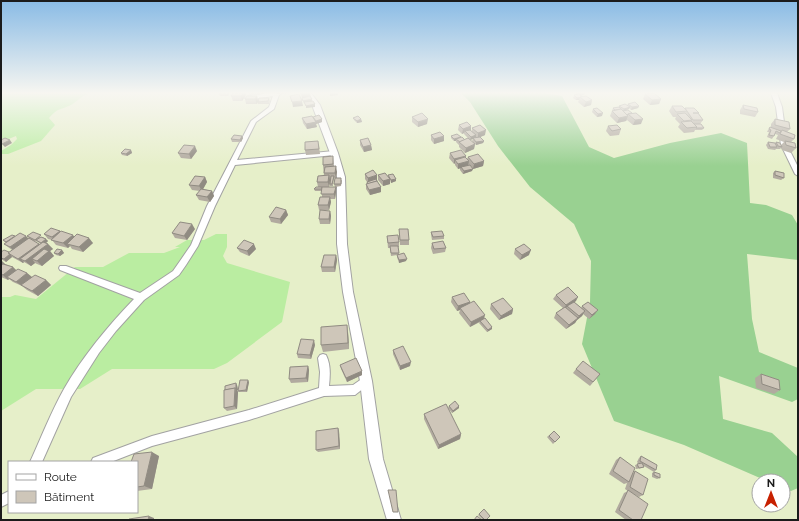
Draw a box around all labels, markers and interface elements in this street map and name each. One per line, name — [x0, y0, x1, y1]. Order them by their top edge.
legend — [8, 461, 138, 513]
text: Route — [44, 470, 77, 484]
north arrow — [751, 473, 791, 513]
text: N — [767, 477, 775, 490]
text: Bâtiment — [44, 490, 94, 504]

